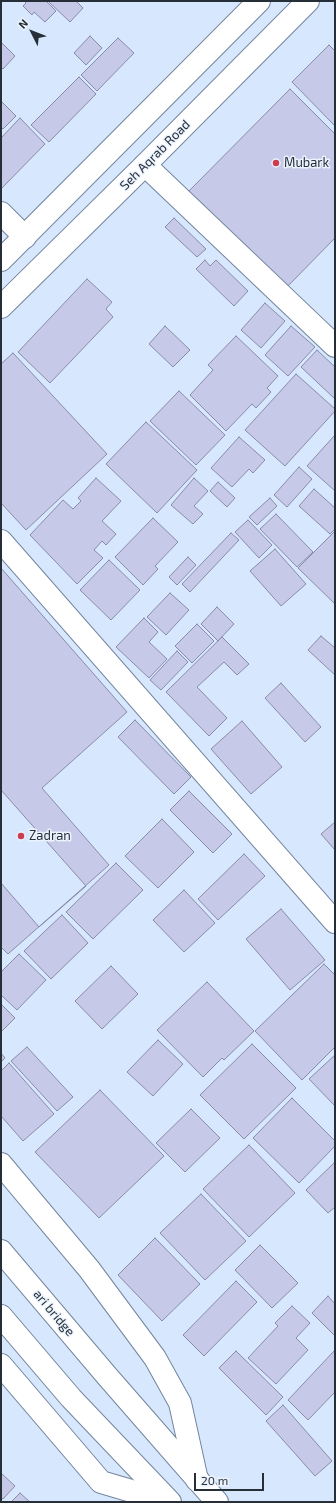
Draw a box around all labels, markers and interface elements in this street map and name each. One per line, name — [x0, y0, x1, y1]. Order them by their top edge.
north arrow — [12, 12, 52, 52]
text: N — [15, 16, 30, 31]
street label: Seh Aqrab Road — [117, 117, 193, 193]
place label: Mubark — [284, 155, 329, 171]
marker: Mubark — [271, 158, 281, 168]
place label: Zadran — [29, 828, 71, 844]
marker: Zadran — [16, 831, 26, 841]
street label: ari bridge — [30, 1287, 78, 1339]
scale bar — [196, 1465, 266, 1491]
text: 20 m — [201, 1473, 228, 1487]

